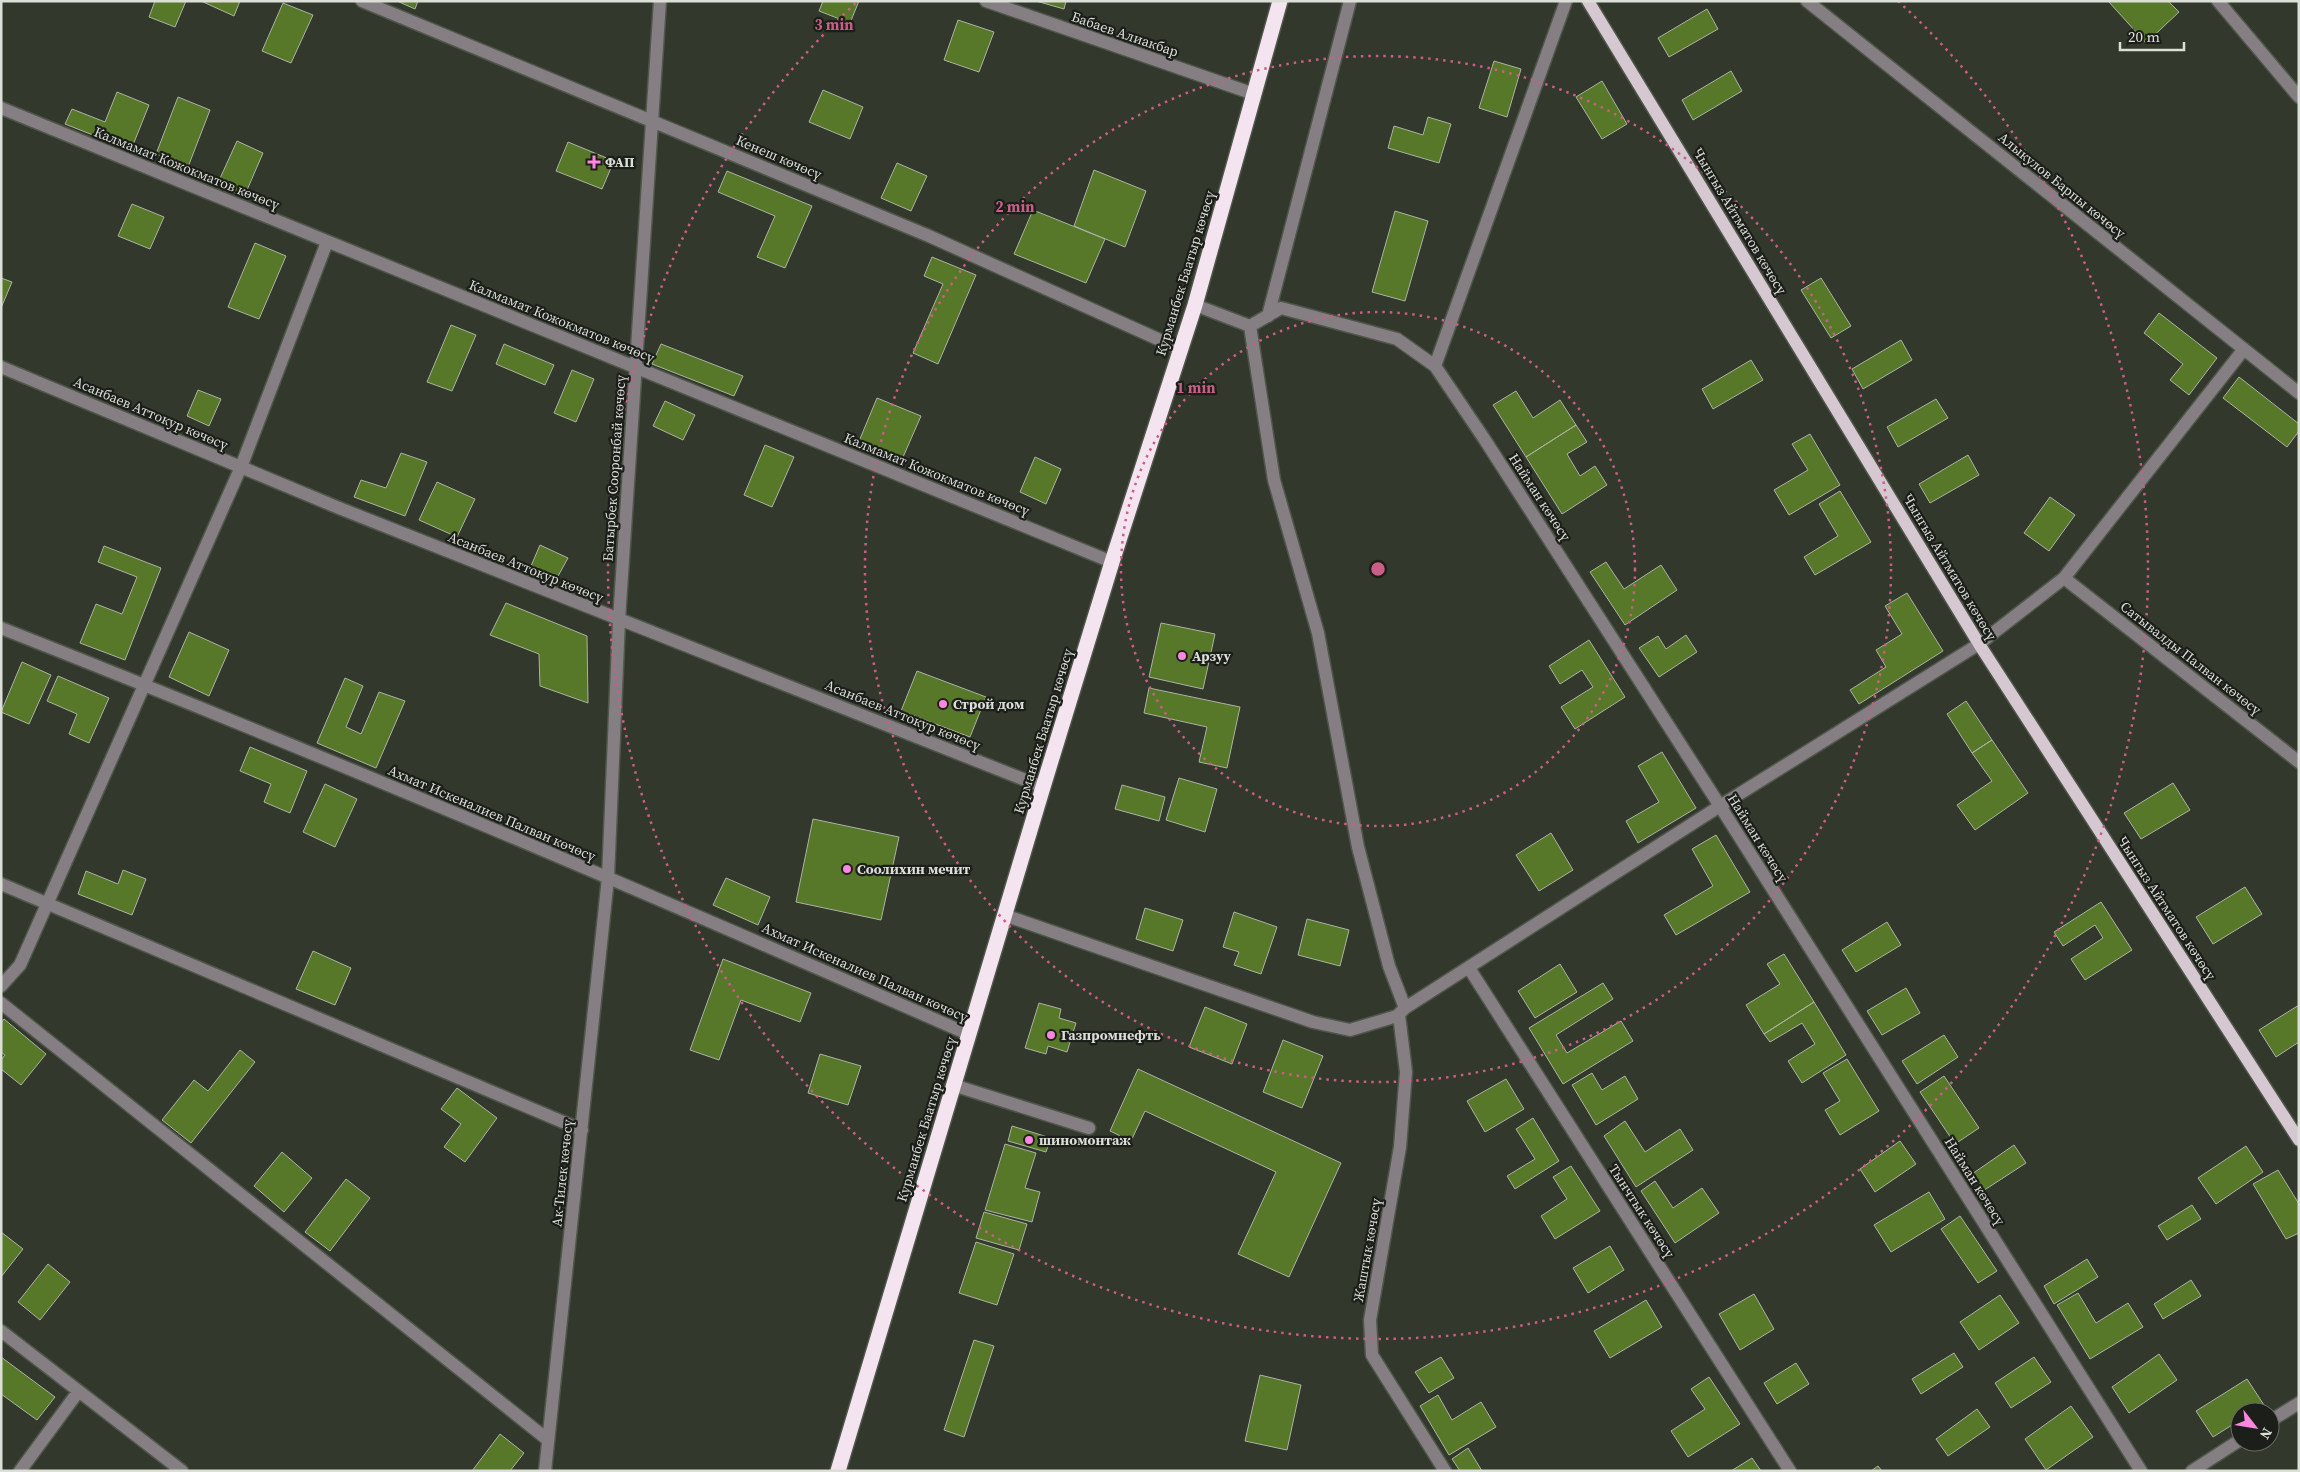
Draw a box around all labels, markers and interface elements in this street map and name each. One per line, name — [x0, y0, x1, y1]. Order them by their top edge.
street label: Бабаев Алиакбар — [1069, 6, 1181, 62]
text: 3 min — [815, 14, 853, 35]
scale bar — [2120, 20, 2184, 52]
text: 20 m — [2128, 26, 2160, 47]
street label: Калмамат Кожокматов көчөсү — [91, 122, 284, 215]
street label: Алыкулов Барпы көчөсү — [1994, 127, 2131, 243]
street label: Кенеш көчөсү — [733, 130, 826, 184]
street label: Чынгыз Айтматов көчөсү — [1688, 144, 1792, 299]
place label: ФАП — [605, 152, 635, 172]
marker: ФАП — [587, 155, 601, 169]
street label: Курманбек Баатыр көчөсү — [1150, 187, 1220, 358]
text: 2 min — [996, 196, 1034, 217]
street label: Калмамат Кожокматов көчөсү — [466, 275, 659, 368]
street label: Асанбаев Аттокур көчөсү — [71, 371, 232, 455]
street label: Батырбек Сооронбай көчөсү — [597, 373, 631, 562]
text: 1 min — [1177, 377, 1215, 398]
street label: Калмамат Кожокматов көчөсү — [841, 428, 1034, 521]
street label: Найман көчөсү — [1504, 449, 1576, 545]
street label: Чынгыз Айтматов көчөсү — [1898, 490, 2002, 645]
street label: Асанбаев Аттокур көчөсү — [445, 527, 607, 608]
centre of rings — [1369, 560, 1387, 578]
street label: Сатывалды Палван көчөсү — [2116, 597, 2266, 720]
street label: Курманбек Баатыр көчөсү — [1008, 645, 1078, 816]
place label: Арзуу — [1192, 646, 1231, 666]
marker: Арзуу — [1176, 650, 1188, 662]
street label: Асанбаев Аттокур көчөсү — [822, 675, 984, 756]
place label: Строй дом — [953, 694, 1024, 714]
marker: Строй дом — [937, 698, 949, 710]
street label: Ахмат Искеналиев Палван көчөсү — [385, 760, 600, 866]
street label: Найман көчөсү — [1723, 790, 1794, 887]
street label: Чынгыз Айтматов көчөсү — [2113, 832, 2222, 985]
place label: Соолихин мечит — [857, 859, 971, 879]
marker: Соолихин мечит — [841, 863, 853, 875]
street label: Ахмат Искеналиев Палван көчөсү — [759, 917, 972, 1027]
place label: Газпромнефть — [1061, 1025, 1161, 1045]
marker: Газпромнефть — [1045, 1029, 1057, 1041]
street label: Курманбек Баатыр көчөсү — [891, 1033, 961, 1204]
street label: Ак-Тилек көчөсү — [546, 1118, 578, 1228]
place label: шиномонтаж — [1039, 1130, 1131, 1150]
street label: Найман көчөсү — [1940, 1133, 2011, 1230]
marker: шиномонтаж — [1023, 1134, 1035, 1146]
street label: Тынчтык көчөсү — [1604, 1160, 1680, 1263]
street label: Жаштык көчөсү — [1348, 1196, 1386, 1303]
north arrow — [2230, 1402, 2280, 1452]
text: N — [2255, 1424, 2277, 1443]

